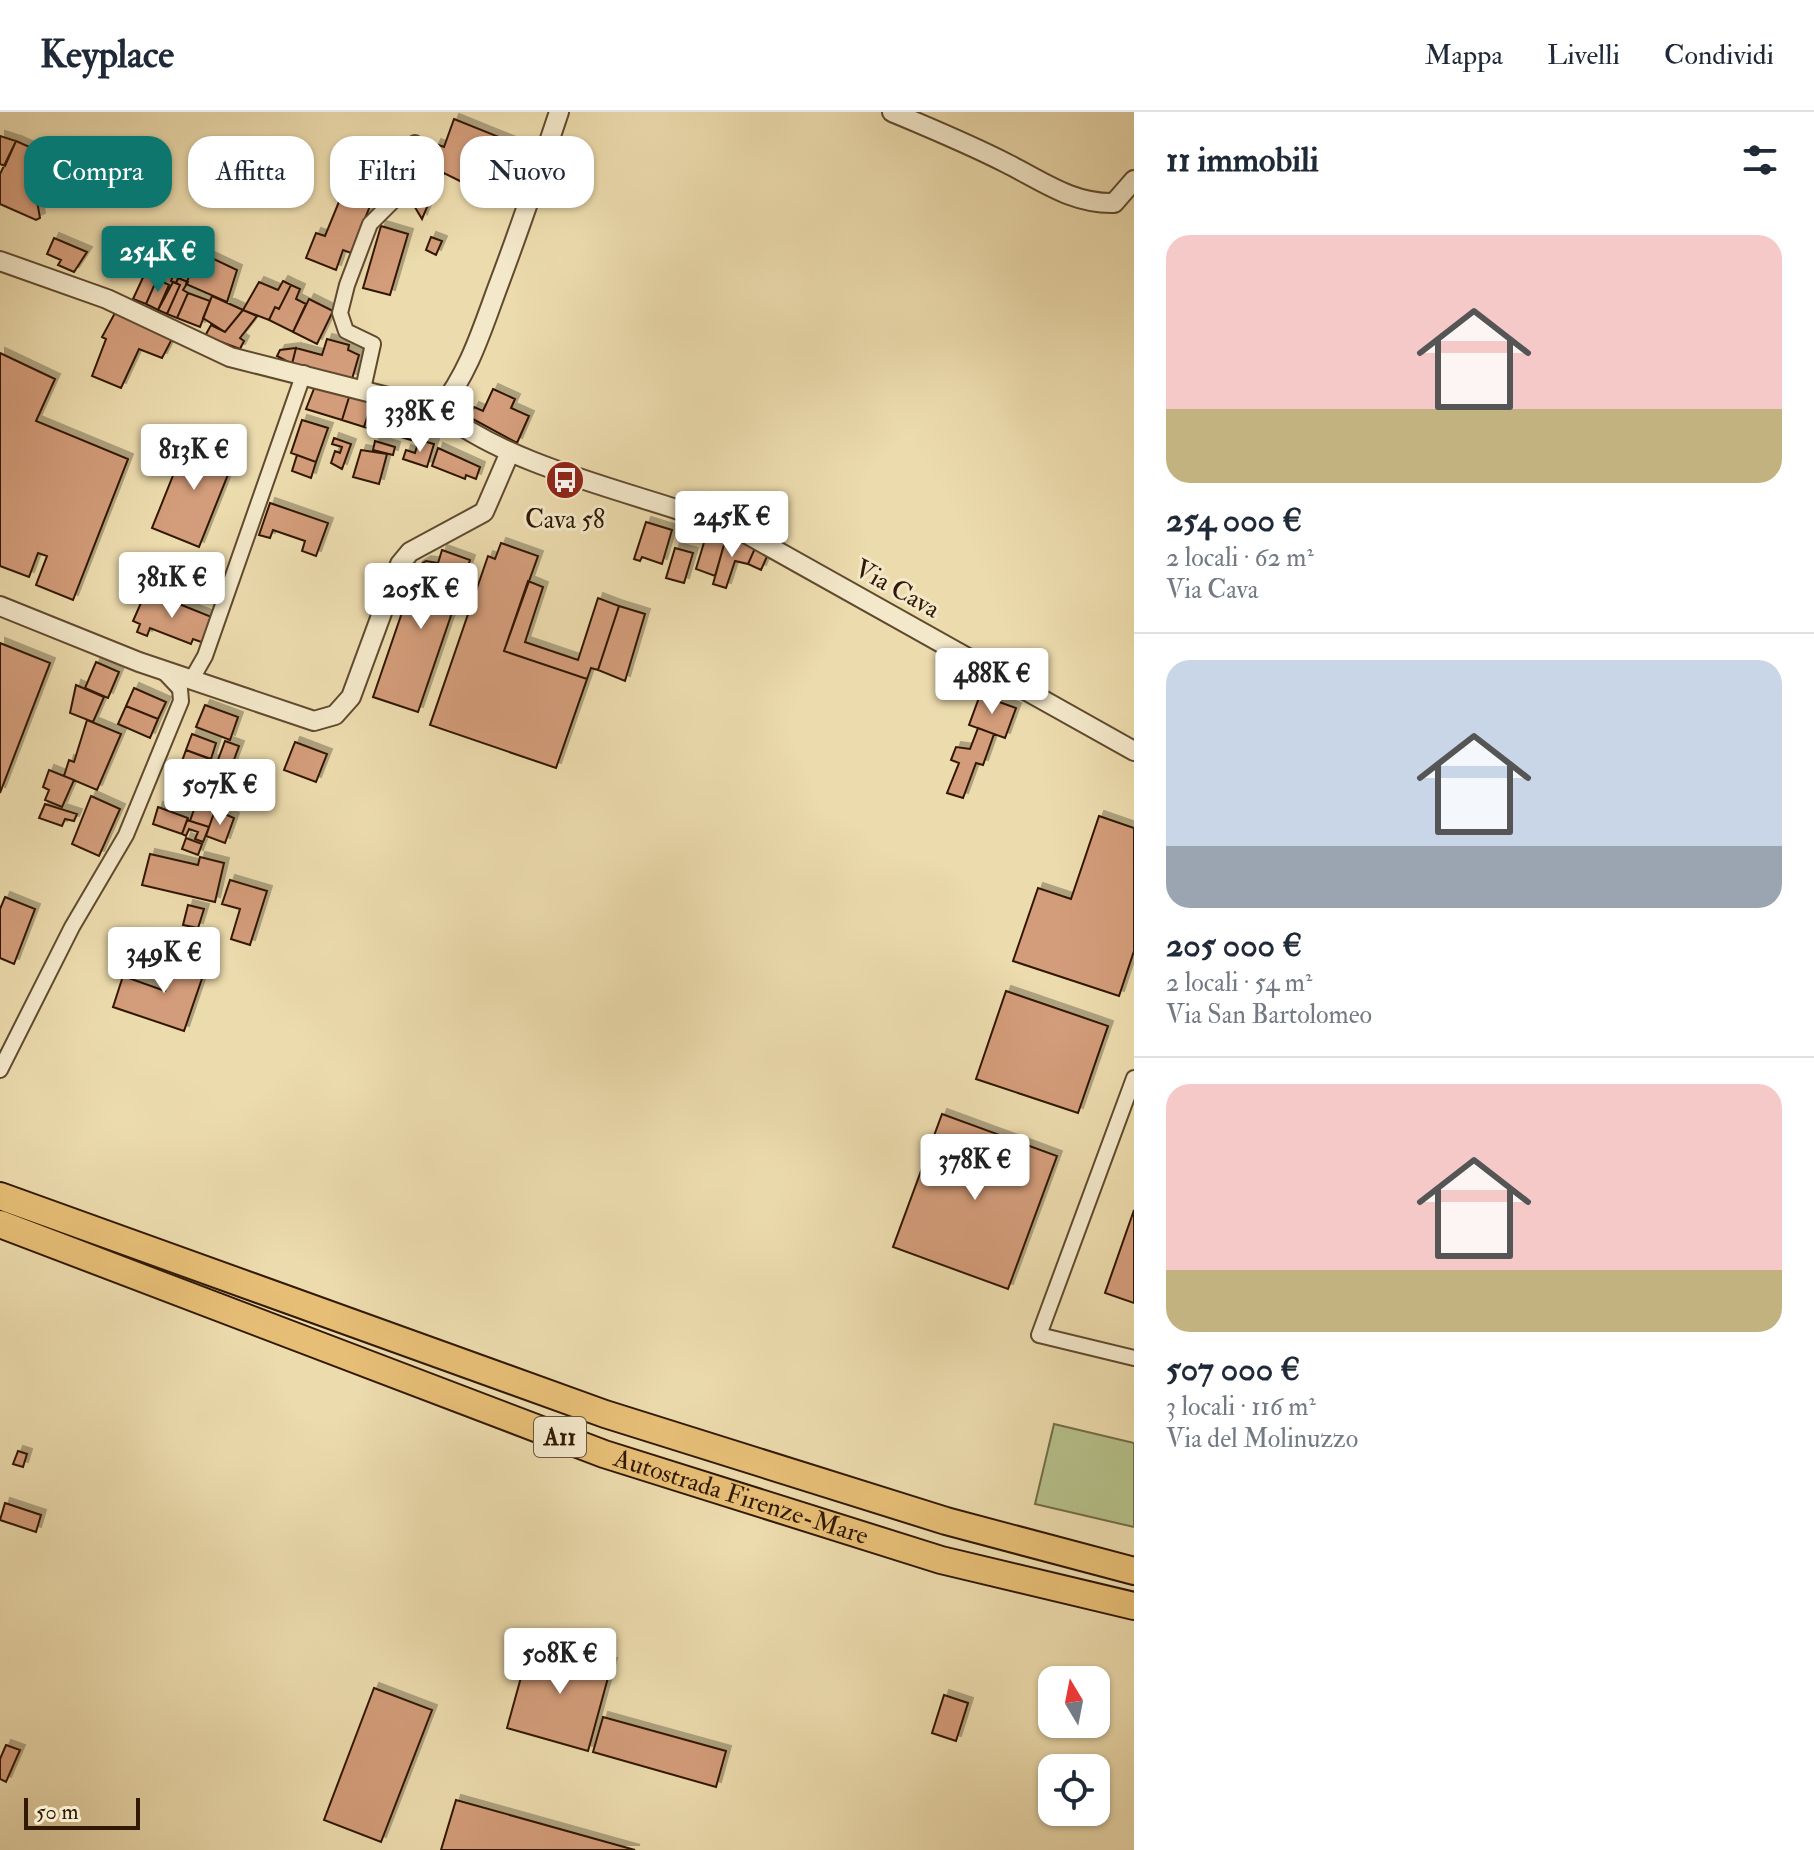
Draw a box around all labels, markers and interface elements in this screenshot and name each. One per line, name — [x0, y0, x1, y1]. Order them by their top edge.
text: Keyplace — [40, 31, 174, 79]
text: Mappa — [1425, 38, 1503, 73]
text: Livelli — [1547, 38, 1620, 73]
text: Condividi — [1664, 38, 1774, 73]
chip: Compra — [24, 136, 172, 208]
chip: Affitta — [188, 136, 314, 208]
chip: Filtri — [330, 136, 444, 208]
chip: Nuovo — [460, 136, 594, 208]
icon: filters — [1738, 138, 1782, 182]
text: 11 immobili — [1166, 139, 1319, 182]
pin: 254K € — [93, 226, 223, 294]
text: 254K € — [120, 236, 196, 268]
icon: home — [1402, 287, 1546, 431]
pin: 338K € — [355, 386, 485, 454]
text: 338K € — [384, 396, 456, 428]
pin: 813K € — [129, 424, 259, 492]
text: 813K € — [159, 434, 229, 466]
bus stop icon: Cava 58 — [544, 459, 586, 501]
pin: 245K € — [667, 491, 797, 559]
text: 254 000 € — [1166, 499, 1302, 542]
text: 245K € — [693, 501, 771, 533]
place label: Cava 58 — [525, 504, 605, 536]
text: 2 locali · 62 m² — [1166, 542, 1314, 574]
pin: 381K € — [107, 552, 237, 620]
street label: Via Cava — [849, 553, 945, 626]
text: 381K € — [137, 562, 207, 594]
pin: 205K € — [356, 563, 486, 631]
text: 205K € — [383, 573, 459, 605]
text: Via Cava — [1166, 574, 1258, 606]
pin: 488K € — [927, 648, 1057, 716]
text: 488K € — [953, 658, 1031, 690]
icon: home — [1402, 712, 1546, 856]
pin: 507K € — [155, 759, 285, 827]
text: 507K € — [182, 769, 258, 801]
text: 205 000 € — [1166, 924, 1302, 967]
pin: 349K € — [99, 927, 229, 995]
text: 349K € — [126, 937, 202, 969]
text: 2 locali · 54 m² — [1166, 967, 1312, 999]
text: Via San Bartolomeo — [1166, 999, 1372, 1031]
pin: 378K € — [910, 1134, 1040, 1202]
icon: home — [1402, 1136, 1546, 1280]
text: 378K € — [939, 1144, 1011, 1176]
text: 507 000 € — [1166, 1348, 1300, 1391]
text: 3 locali · 116 m² — [1166, 1391, 1316, 1423]
road number: A11 — [534, 1417, 586, 1457]
text: Via del Molinuzzo — [1166, 1423, 1358, 1455]
street label: Autostrada Firenze-Mare — [609, 1442, 872, 1552]
pin: 508K € — [495, 1628, 625, 1696]
text: 508K € — [522, 1638, 598, 1670]
north arrow — [1038, 1666, 1110, 1738]
map controls — [1038, 1666, 1110, 1826]
button: locate — [1038, 1754, 1110, 1826]
scale bar — [24, 1794, 140, 1830]
text: 50 m — [36, 1798, 78, 1826]

